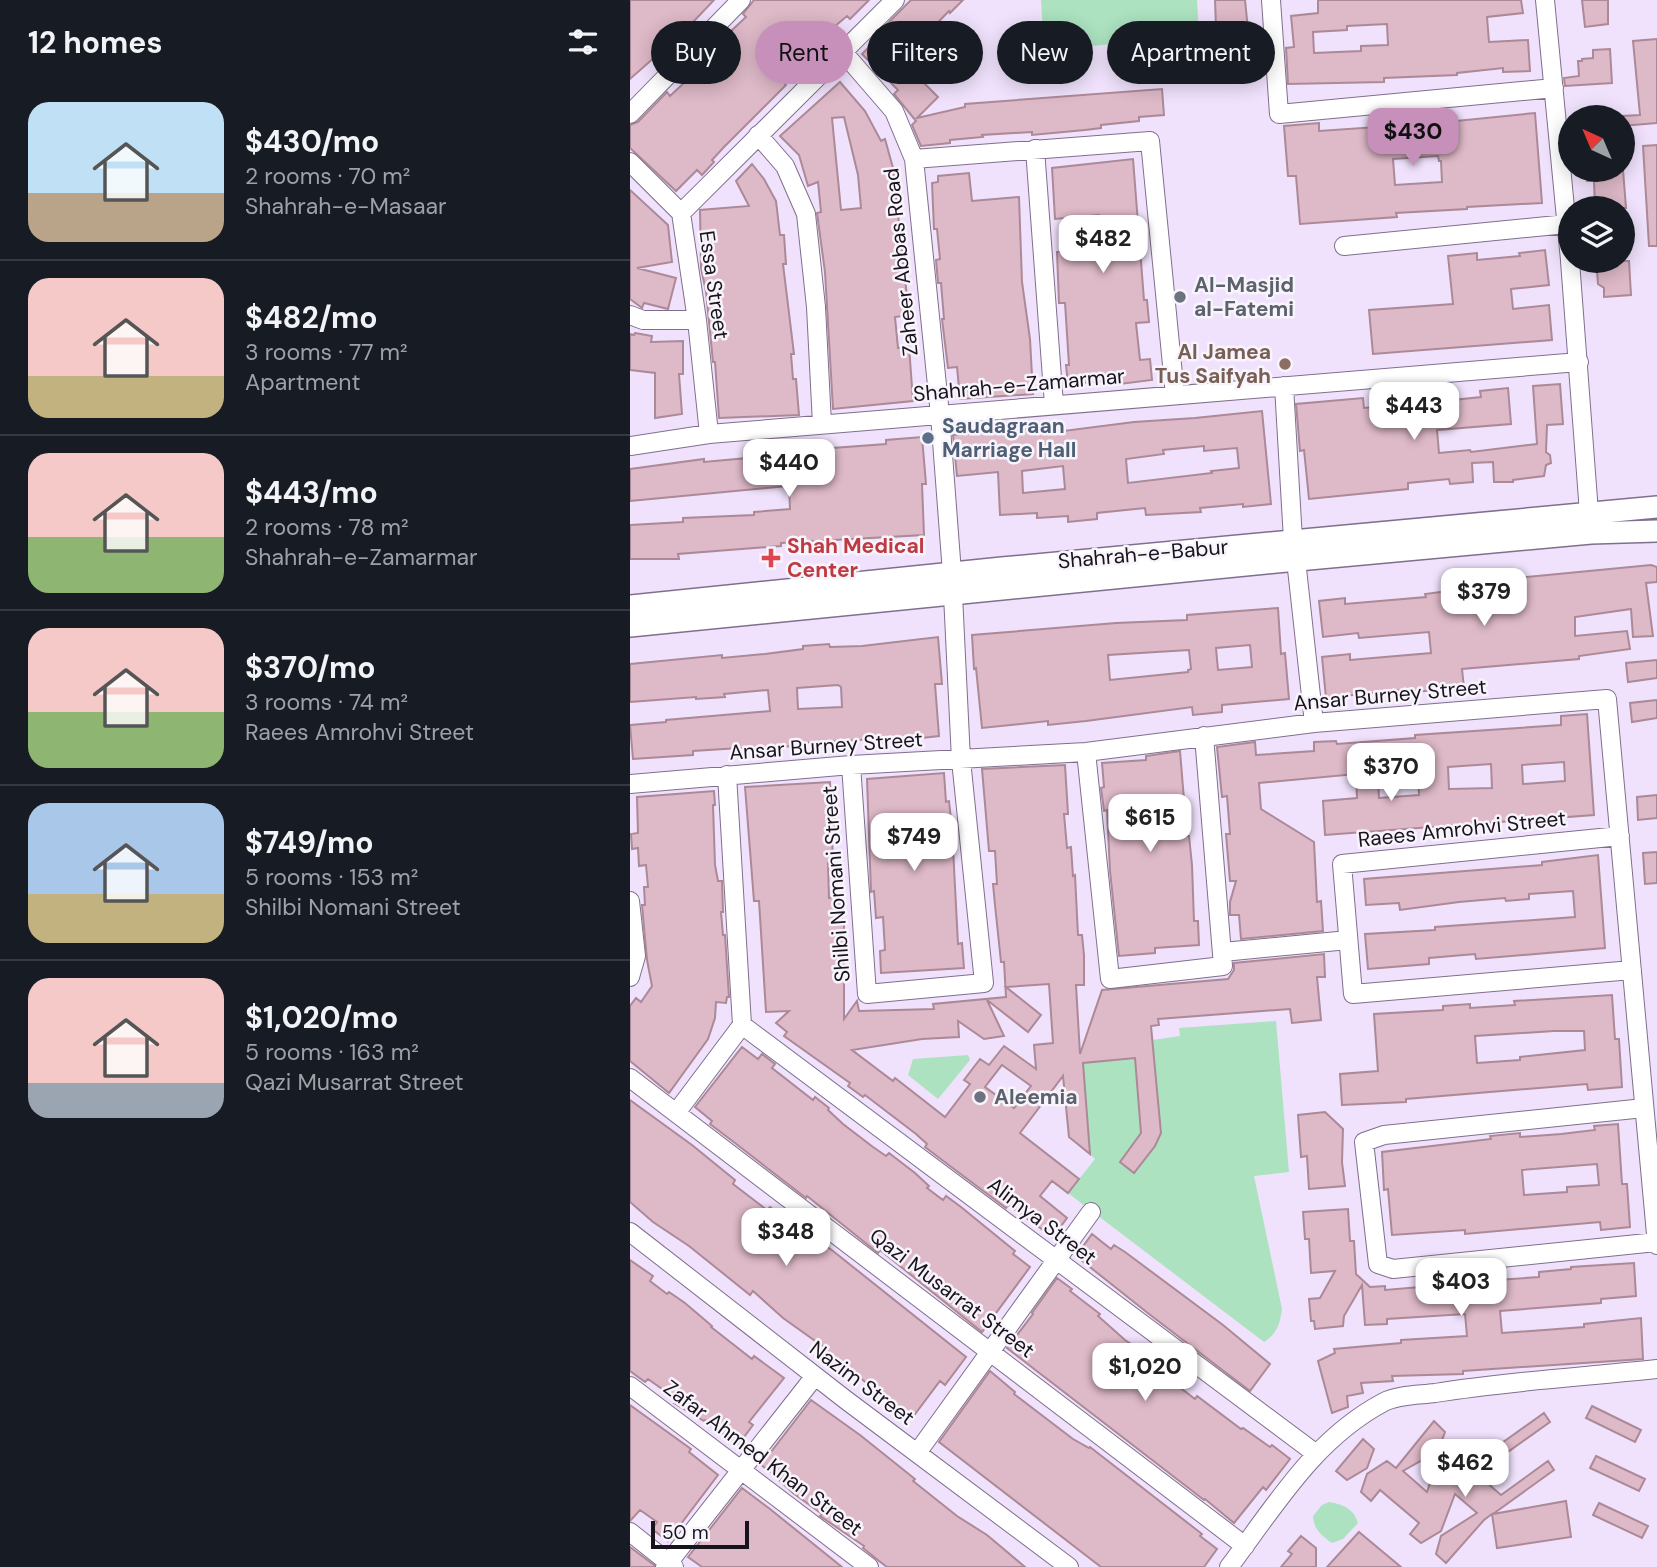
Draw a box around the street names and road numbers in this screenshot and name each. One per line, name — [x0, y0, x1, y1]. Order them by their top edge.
street label: Zaheer Abbas Road — [877, 167, 925, 357]
street label: Essa Street — [693, 229, 735, 341]
street label: Shahrah-e-Zamarmar — [912, 362, 1126, 408]
street label: Shahrah-e-Babur — [1057, 533, 1229, 575]
street label: Ansar Burney Street — [1292, 673, 1488, 717]
street label: Ansar Burney Street — [728, 725, 924, 767]
street label: Shilbi Nomani Street — [815, 785, 857, 983]
street label: Raees Amrohvi Street — [1357, 804, 1567, 854]
street label: Alimya Street — [982, 1171, 1102, 1271]
street label: Qazi Musarrat Street — [864, 1222, 1040, 1364]
street label: Nazim Street — [804, 1334, 920, 1432]
street label: Zafar Ahmed Khan Street — [658, 1374, 868, 1542]

